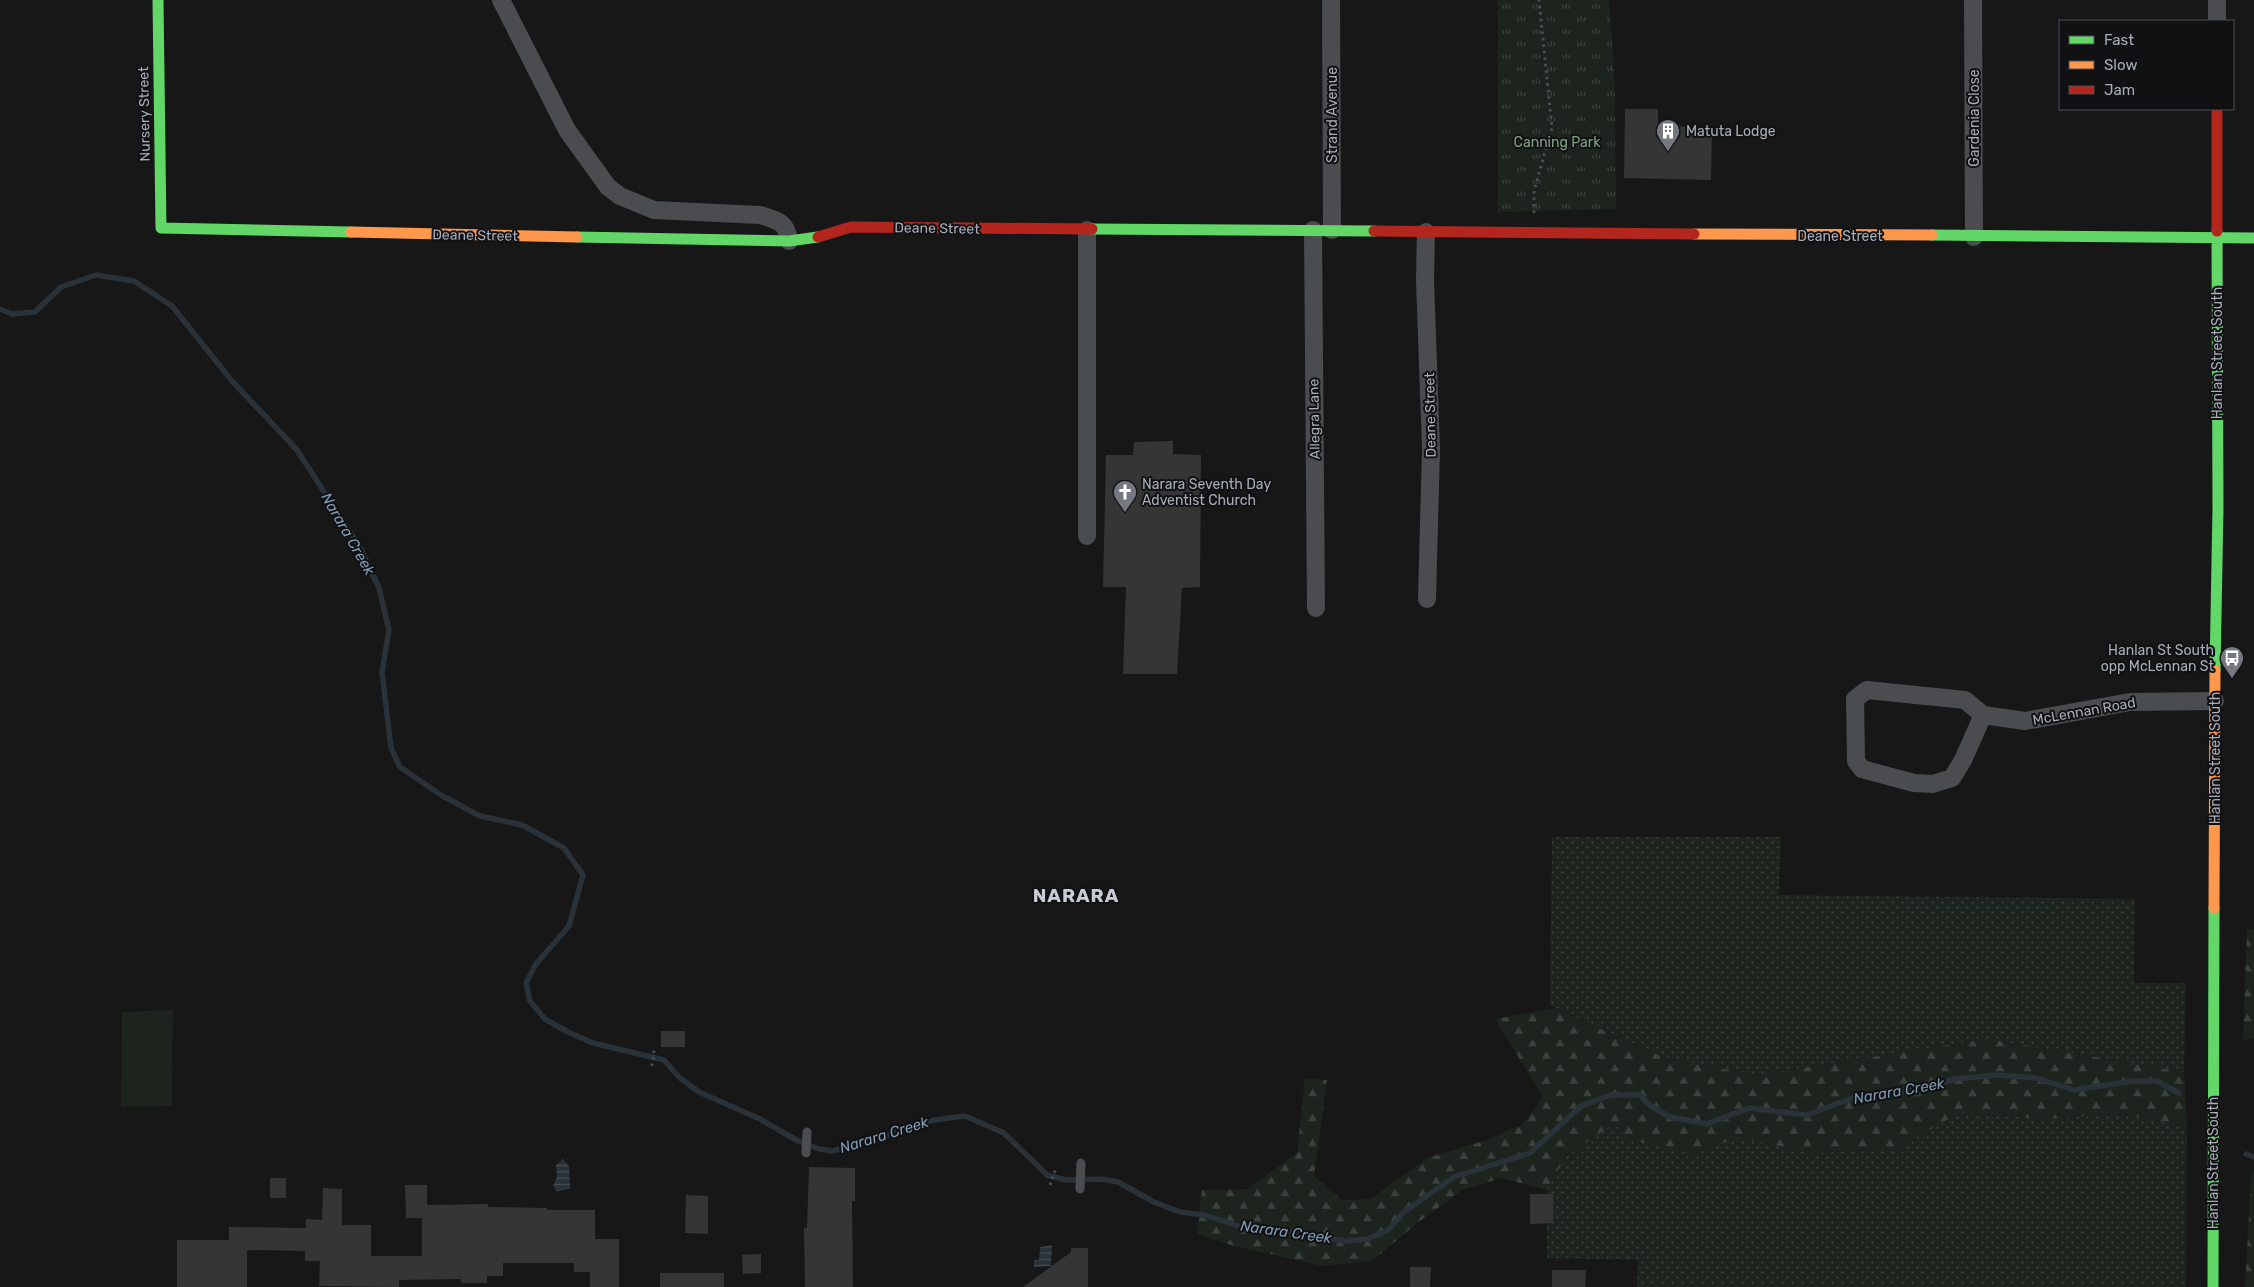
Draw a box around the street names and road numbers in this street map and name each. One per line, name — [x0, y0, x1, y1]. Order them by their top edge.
street label: Nursery Street — [135, 66, 154, 162]
street label: Strand Avenue — [1324, 67, 1341, 163]
street label: Gardenia Close — [1966, 69, 1983, 167]
street label: Deane Street — [894, 219, 980, 238]
street label: Deane Street — [432, 226, 518, 245]
street label: Deane Street — [1797, 228, 1883, 245]
street label: Hanlan Street South — [2209, 287, 2226, 419]
street label: Deane Street — [1421, 372, 1440, 458]
street label: Allegra Lane — [1305, 378, 1324, 459]
street label: Hanlan Street South — [2207, 692, 2224, 824]
street label: McLennan Road — [2031, 694, 2137, 729]
street label: Hanlan Street South — [2205, 1097, 2222, 1229]

